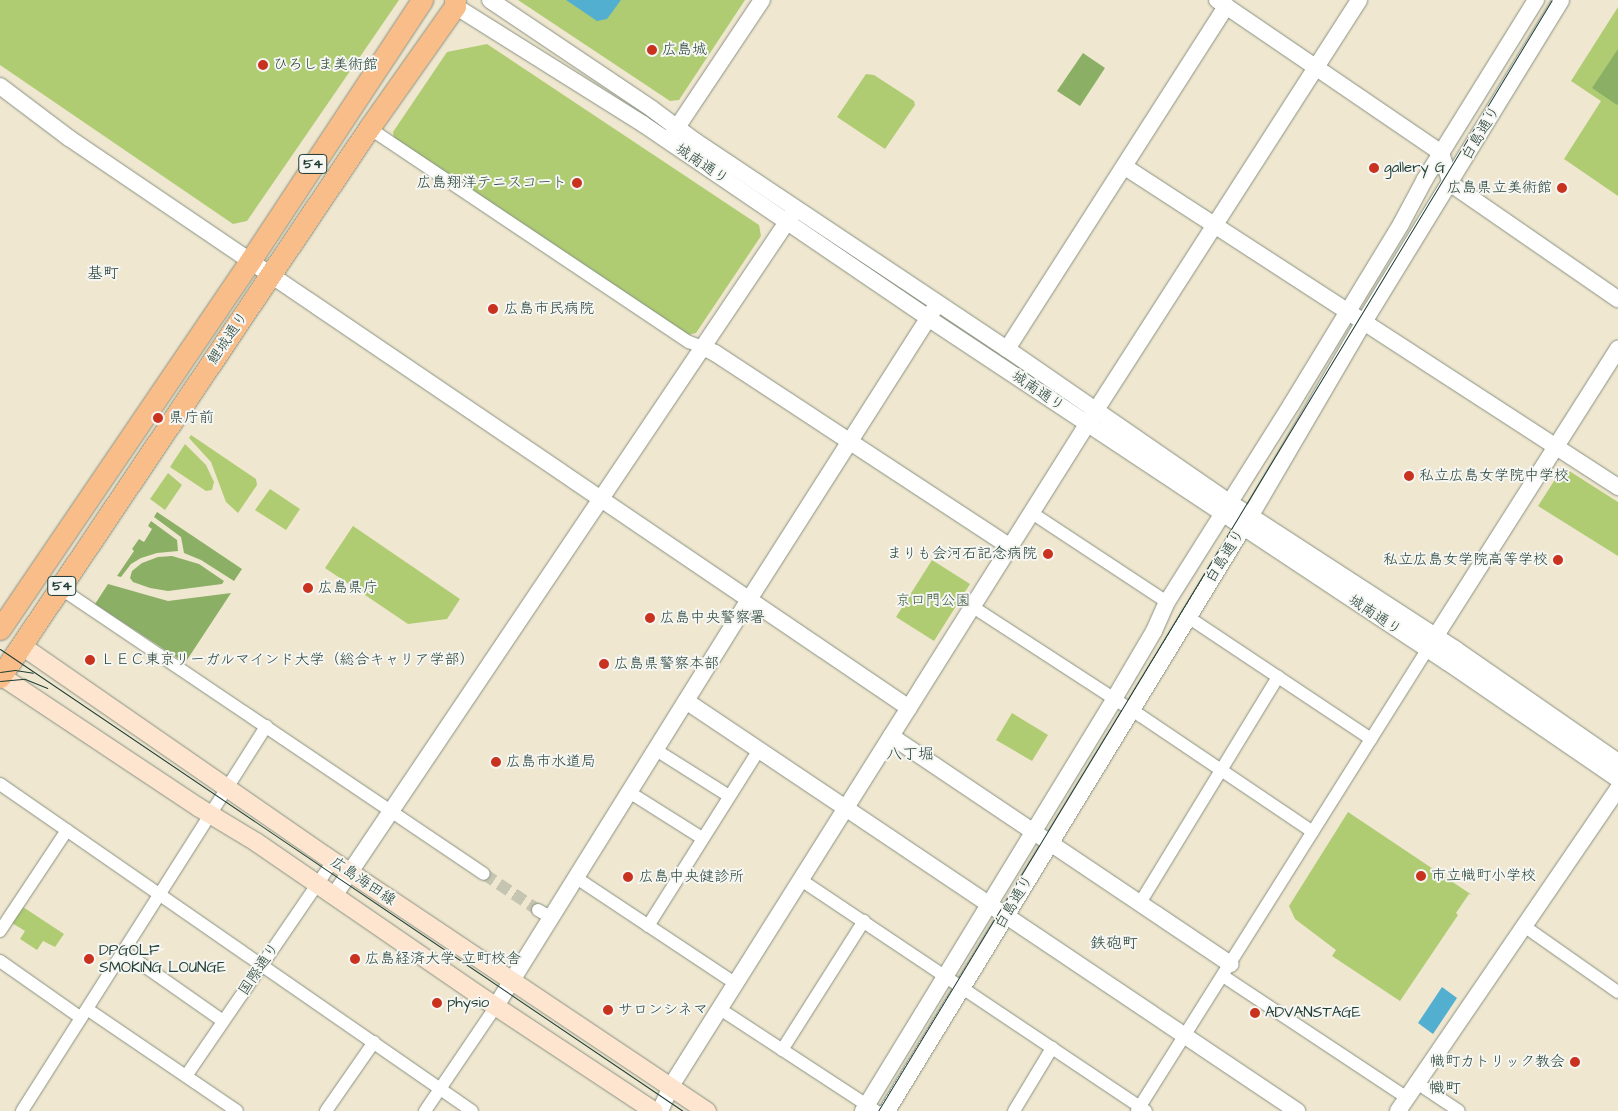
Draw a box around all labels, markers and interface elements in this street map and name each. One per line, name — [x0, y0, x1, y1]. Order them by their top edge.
place label: 広島城 — [662, 41, 707, 59]
marker: 広島城 — [646, 44, 658, 56]
place label: ひろしま美術館 — [273, 56, 378, 74]
marker: ひろしま美術館 — [257, 59, 269, 71]
street label: 白島通り — [1458, 103, 1504, 163]
street label: 城南通り — [672, 140, 732, 188]
road number: 54 — [298, 152, 328, 175]
place label: gallery G — [1384, 159, 1445, 177]
marker: gallery G — [1368, 162, 1380, 174]
place label: 広島翔洋テニスコート — [417, 174, 567, 192]
marker: 広島翔洋テニスコート — [571, 177, 583, 189]
place label: 広島県立美術館 — [1447, 179, 1552, 197]
marker: 広島県立美術館 — [1556, 182, 1568, 194]
district label: 基町 — [87, 263, 119, 283]
place label: 広島市民病院 — [504, 300, 594, 318]
marker: 広島市民病院 — [486, 302, 500, 316]
street label: 鯉城通り — [204, 308, 252, 368]
street label: 城南通り — [1008, 367, 1068, 415]
place label: 県庁前 — [169, 409, 214, 427]
marker: 県庁前 — [151, 411, 165, 425]
place label: 私立広島女学院中学校 — [1419, 467, 1569, 485]
marker: 私立広島女学院中学校 — [1403, 470, 1415, 482]
street label: 白島通り — [1201, 526, 1249, 586]
place label: まりも会河石記念病院 — [887, 545, 1037, 563]
marker: まりも会河石記念病院 — [1041, 547, 1055, 561]
place label: 私立広島女学院高等学校 — [1383, 551, 1548, 569]
marker: 私立広島女学院高等学校 — [1552, 554, 1564, 566]
road number: 54 — [47, 574, 77, 598]
place label: 広島県庁 — [318, 579, 378, 597]
marker: 広島県庁 — [302, 582, 314, 594]
street label: 城南通り — [1345, 591, 1405, 639]
park label: 京口門公園 — [896, 592, 970, 610]
place label: 広島中央警察署 — [660, 609, 765, 627]
marker: 広島中央警察署 — [644, 612, 656, 624]
place label: ＬＥＣ東京リーガルマインド大学（総合キャリア学部） — [100, 651, 475, 669]
marker: ＬＥＣ東京リーガルマインド大学（総合キャリア学部） — [84, 654, 96, 666]
place label: 広島県警察本部 — [614, 655, 719, 673]
marker: 広島県警察本部 — [598, 658, 610, 670]
district label: 八丁堀 — [886, 744, 934, 764]
place label: 広島市水道局 — [506, 753, 596, 771]
marker: 広島市水道局 — [490, 756, 502, 768]
street label: 広島海田線 — [327, 853, 399, 909]
place label: 市立幟町小学校 — [1431, 867, 1536, 885]
place label: 広島中央健診所 — [639, 868, 744, 886]
marker: 広島中央健診所 — [621, 870, 635, 884]
marker: 市立幟町小学校 — [1415, 870, 1427, 882]
street label: 白島通り — [991, 872, 1037, 932]
district label: 鉄砲町 — [1090, 933, 1138, 953]
street label: 国際通り — [235, 939, 283, 999]
place label: DPGOLF SMOKING LOUNGE — [99, 941, 226, 976]
place label: 広島経済大学 立町校舎 — [365, 950, 521, 968]
marker: DPGOLF SMOKING LOUNGE — [83, 953, 95, 965]
marker: 広島経済大学 立町校舎 — [349, 953, 361, 965]
place label: physio — [447, 994, 489, 1012]
marker: physio — [431, 997, 443, 1009]
place label: サロンシネマ — [618, 1001, 708, 1019]
marker: サロンシネマ — [602, 1004, 614, 1016]
place label: ADVANSTAGE — [1265, 1004, 1361, 1022]
marker: ADVANSTAGE — [1249, 1007, 1261, 1019]
place label: 幟町カトリック教会 — [1430, 1053, 1565, 1071]
marker: 幟町カトリック教会 — [1569, 1056, 1581, 1068]
district label: 幟町 — [1429, 1078, 1461, 1098]

